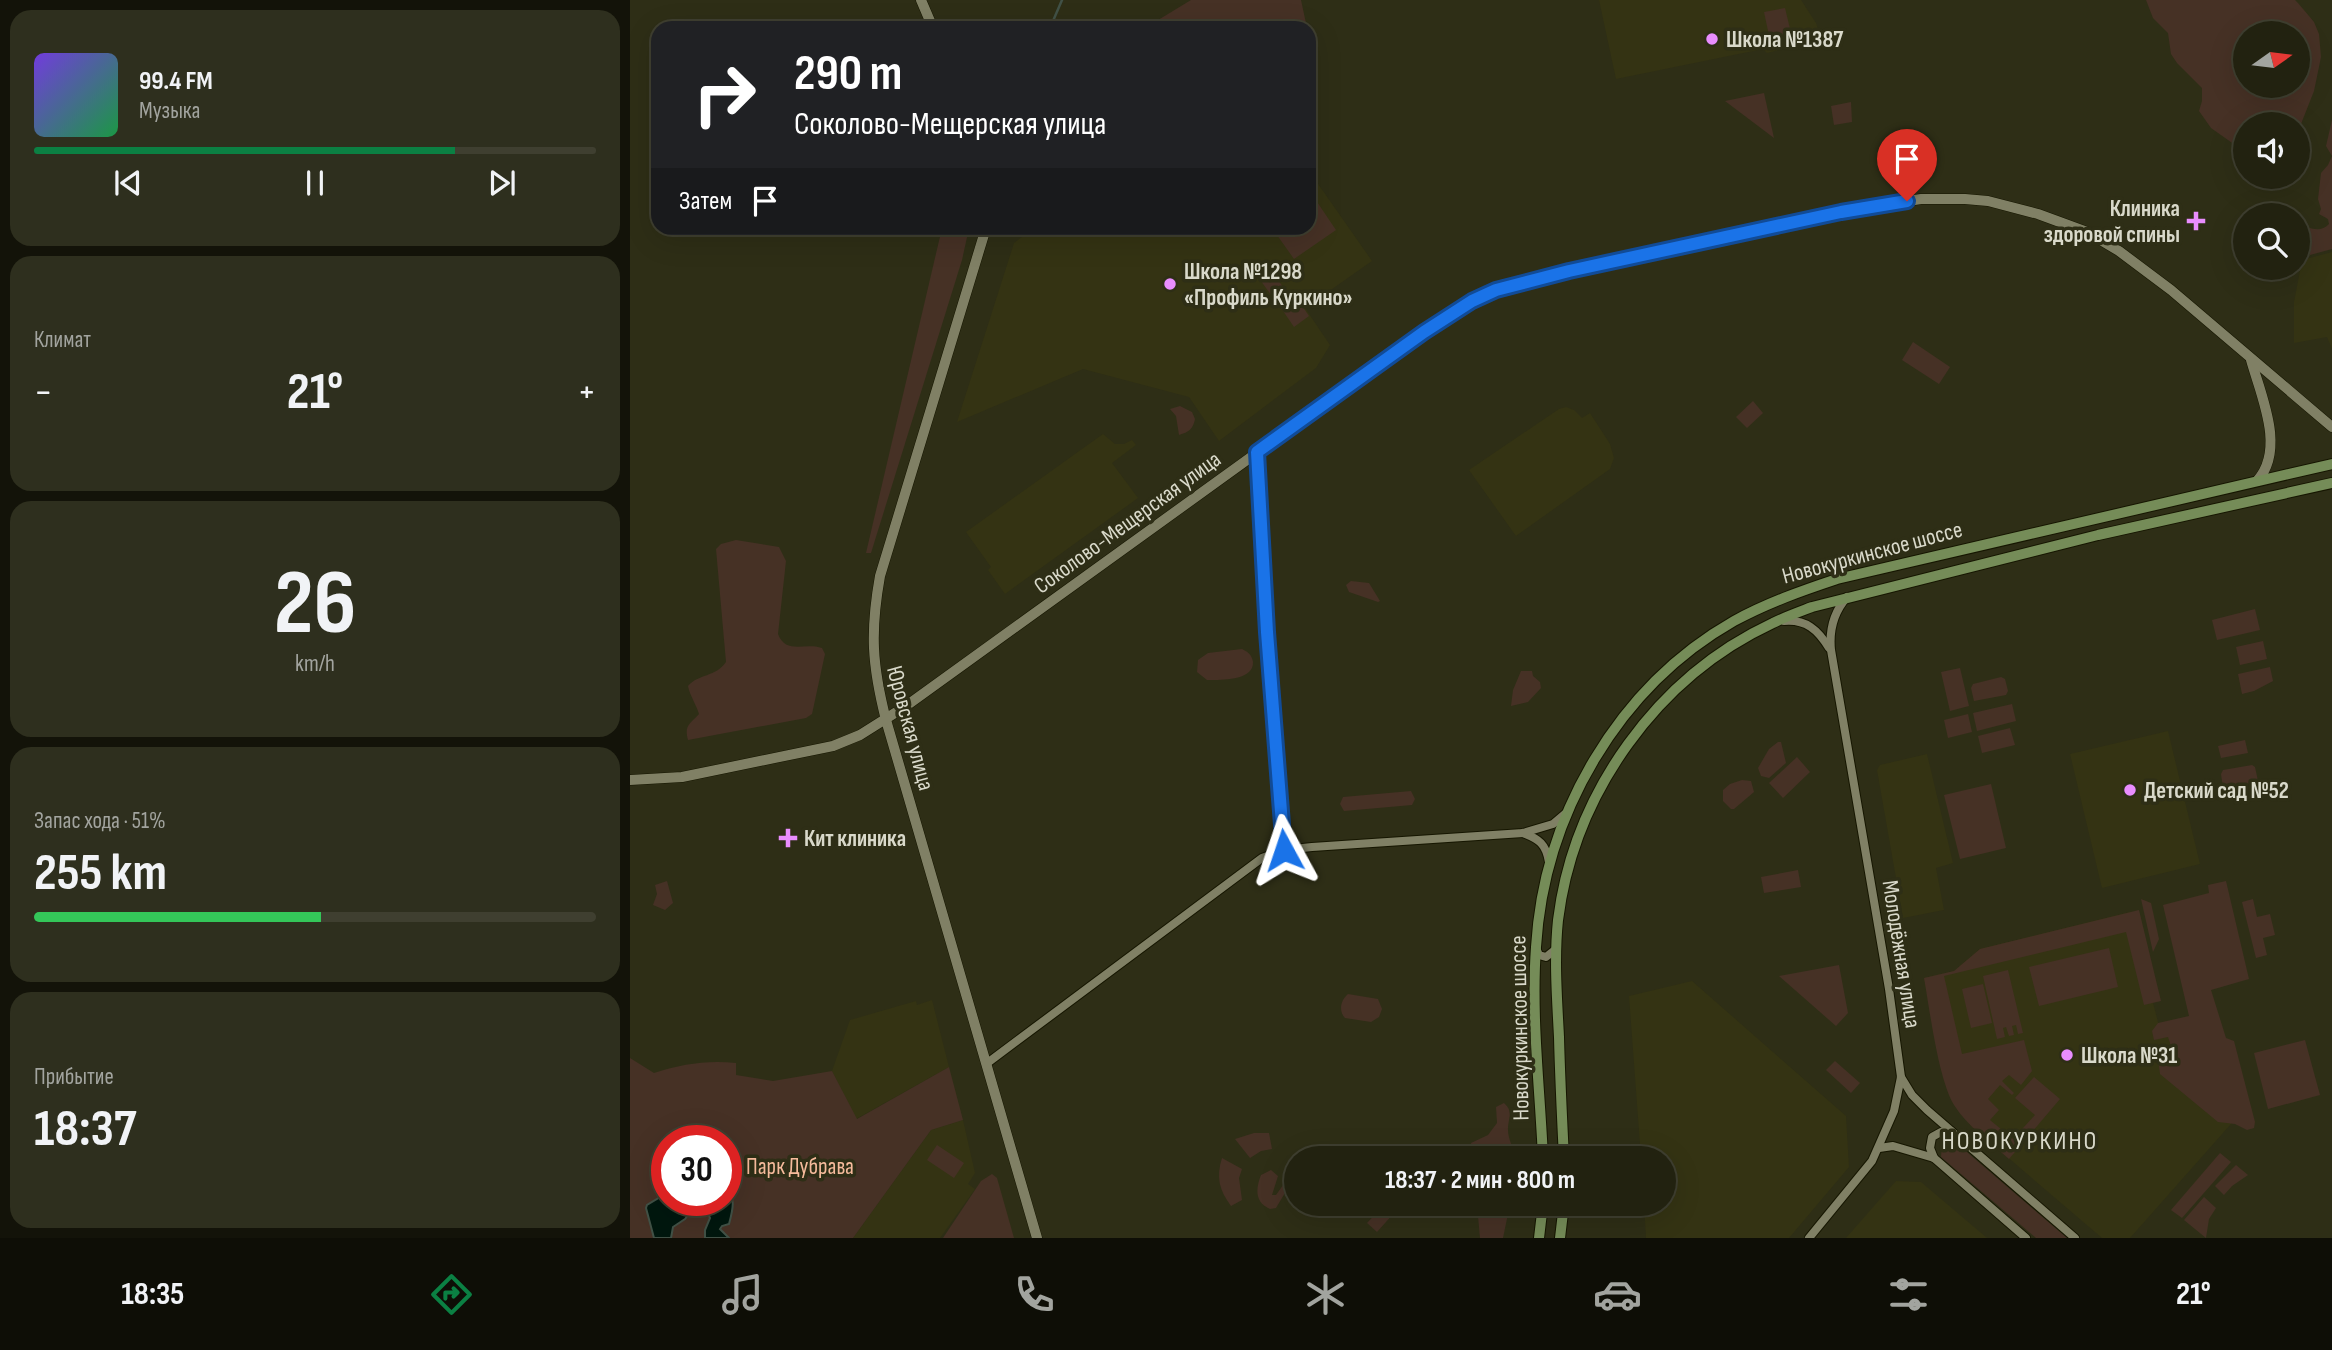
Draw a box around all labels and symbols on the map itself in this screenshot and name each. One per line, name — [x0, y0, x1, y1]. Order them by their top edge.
north arrow — [2233, 21, 2310, 98]
place label: Школа №1387 — [1726, 26, 1843, 54]
marker: Школа №1387 — [1704, 31, 1720, 47]
pin — [1877, 129, 1937, 201]
place label: Клиника здоровой спины — [2044, 195, 2180, 249]
marker: Клиника здоровой спины — [2186, 211, 2206, 231]
place label: Школа №1298 «Профиль Куркино» — [1184, 258, 1353, 312]
marker: Школа №1298 «Профиль Куркино» — [1162, 276, 1178, 292]
street label: Соколово-Мещерская улица — [1029, 445, 1227, 600]
street label: Новокуркинское шоссе — [1779, 515, 1965, 590]
street label: Юровская улица — [880, 663, 940, 794]
place label: Детский сад №52 — [2144, 777, 2289, 805]
marker: Детский сад №52 — [2122, 782, 2138, 798]
position arrow — [1247, 813, 1321, 887]
place label: Кит клиника — [804, 825, 906, 853]
marker: Кит клиника — [778, 828, 798, 848]
street label: Молодёжная улица — [1875, 878, 1927, 1030]
street label: Новокуркинское шоссе — [1504, 935, 1536, 1121]
place label: Школа №31 — [2081, 1042, 2177, 1070]
marker: Школа №31 — [2059, 1047, 2075, 1063]
speed limit sign: 30 — [651, 1125, 742, 1216]
district label: НОВОКУРКИНО — [1942, 1126, 2098, 1157]
park label: Парк Дубрава — [746, 1153, 854, 1181]

